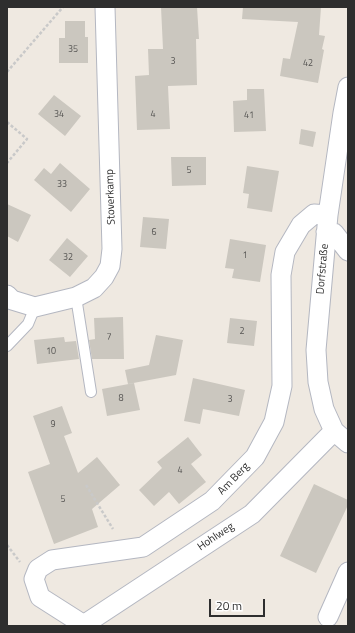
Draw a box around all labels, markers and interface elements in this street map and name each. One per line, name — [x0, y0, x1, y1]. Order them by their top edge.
house number: 35 — [68, 45, 78, 55]
house number: 3 — [170, 57, 176, 67]
house number: 42 — [303, 59, 313, 69]
house number: 34 — [54, 110, 64, 120]
house number: 4 — [150, 110, 156, 120]
house number: 41 — [244, 111, 254, 121]
house number: 5 — [186, 166, 192, 176]
street label: Stoverkamp — [103, 169, 119, 225]
house number: 33 — [57, 180, 67, 190]
house number: 6 — [151, 228, 157, 238]
street label: Dorfstraße — [314, 243, 332, 295]
house number: 1 — [242, 251, 248, 261]
house number: 32 — [63, 253, 73, 263]
house number: 2 — [239, 327, 245, 337]
house number: 7 — [106, 333, 112, 343]
house number: 10 — [46, 347, 56, 357]
house number: 8 — [118, 394, 124, 404]
house number: 3 — [227, 395, 233, 405]
house number: 9 — [50, 420, 56, 430]
street label: Am Berg — [215, 460, 253, 498]
house number: 4 — [177, 466, 183, 476]
house number: 5 — [60, 495, 66, 505]
street label: Hohlweg — [195, 520, 237, 554]
scale bar — [211, 591, 267, 617]
text: 20 m — [216, 596, 242, 615]

